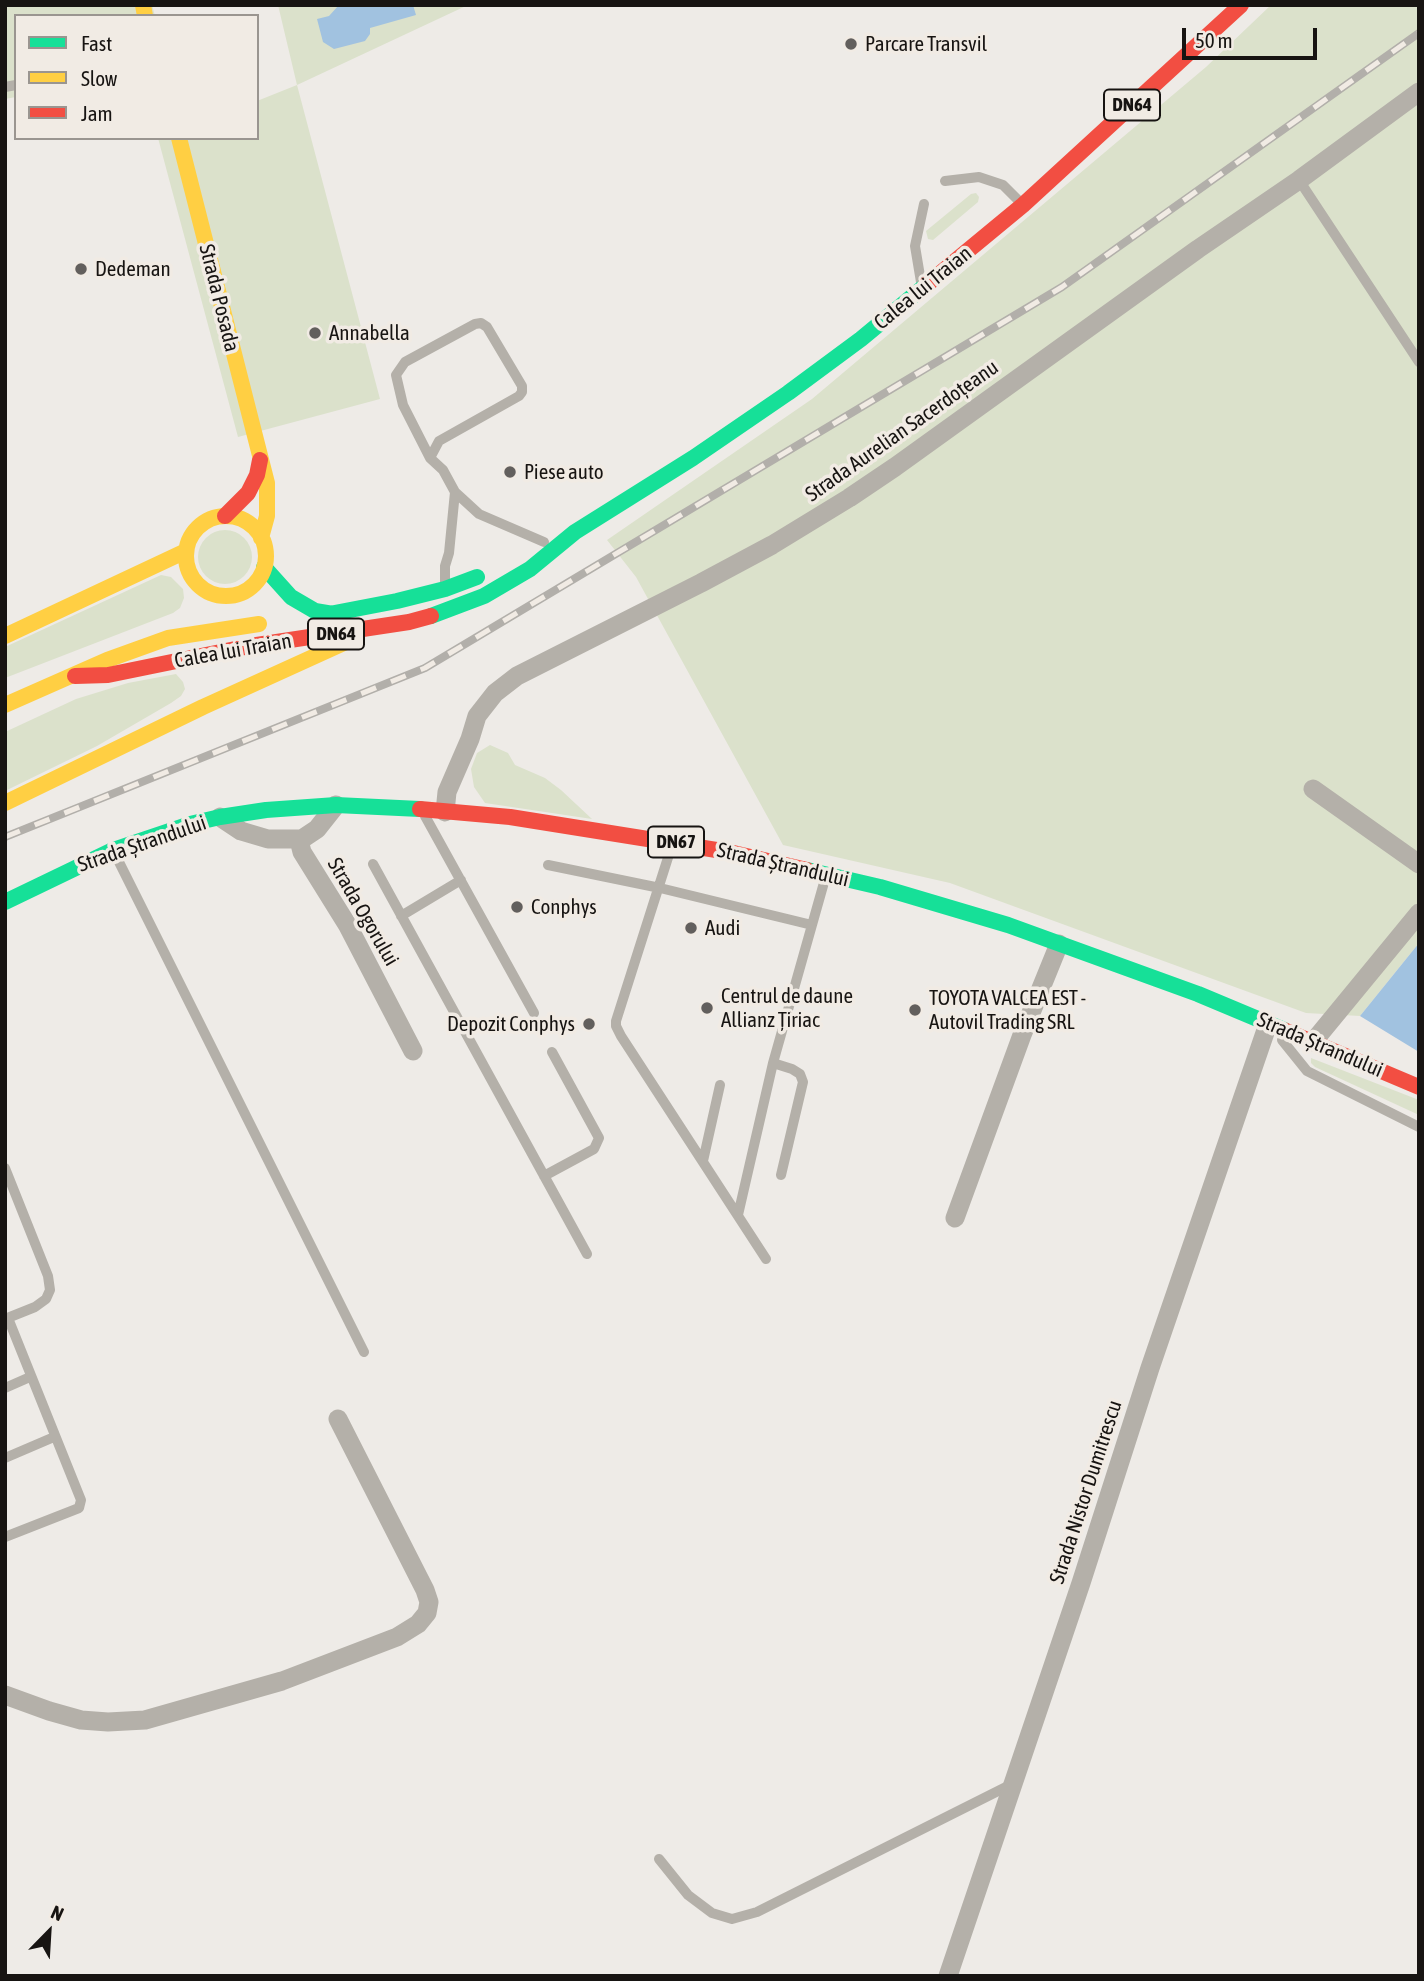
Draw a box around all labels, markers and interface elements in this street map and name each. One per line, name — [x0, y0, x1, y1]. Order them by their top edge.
legend — [14, 14, 259, 140]
scale bar — [1186, 14, 1321, 58]
text: 50 m — [1195, 28, 1233, 52]
text: Fast — [81, 31, 112, 55]
place label: Parcare Transvil — [865, 31, 987, 57]
marker: Parcare Transvil — [843, 36, 859, 52]
text: Slow — [81, 66, 117, 90]
road number: DN64 — [1104, 90, 1160, 120]
text: Jam — [81, 101, 113, 125]
street label: Calea lui Traian — [869, 241, 977, 335]
street label: Strada Posada — [193, 242, 245, 354]
place label: Dedeman — [95, 256, 171, 282]
marker: Dedeman — [73, 261, 89, 277]
place label: Annabella — [329, 320, 410, 346]
marker: Annabella — [307, 325, 323, 341]
street label: Strada Aurelian Sacerdoțeanu — [801, 355, 1003, 507]
place label: Piese auto — [524, 459, 604, 485]
marker: Piese auto — [502, 464, 518, 480]
road number: DN64 — [308, 618, 364, 650]
street label: Calea lui Traian — [172, 628, 294, 674]
street label: Strada Ștrandului — [74, 810, 210, 878]
road number: DN67 — [648, 827, 704, 858]
street label: Strada Ștrandului — [715, 838, 851, 892]
street label: Strada Ogorului — [322, 853, 404, 971]
place label: Conphys — [531, 894, 597, 920]
marker: Conphys — [509, 899, 525, 915]
place label: Audi — [705, 915, 740, 941]
marker: Audi — [683, 920, 699, 936]
place label: Centrul de daune Allianz Țiriac — [721, 983, 853, 1033]
place label: TOYOTA VALCEA EST - Autovil Trading SRL — [929, 985, 1086, 1035]
marker: Centrul de daune Allianz Țiriac — [699, 1000, 715, 1016]
marker: TOYOTA VALCEA EST - Autovil Trading SRL — [907, 1002, 923, 1018]
street label: Strada Ștrandului — [1253, 1007, 1387, 1083]
place label: Depozit Conphys — [447, 1011, 575, 1037]
marker: Depozit Conphys — [581, 1016, 597, 1032]
street label: Strada Nistor Dumitrescu — [1044, 1397, 1128, 1587]
north arrow — [14, 1897, 84, 1967]
text: N — [48, 1900, 67, 1925]

